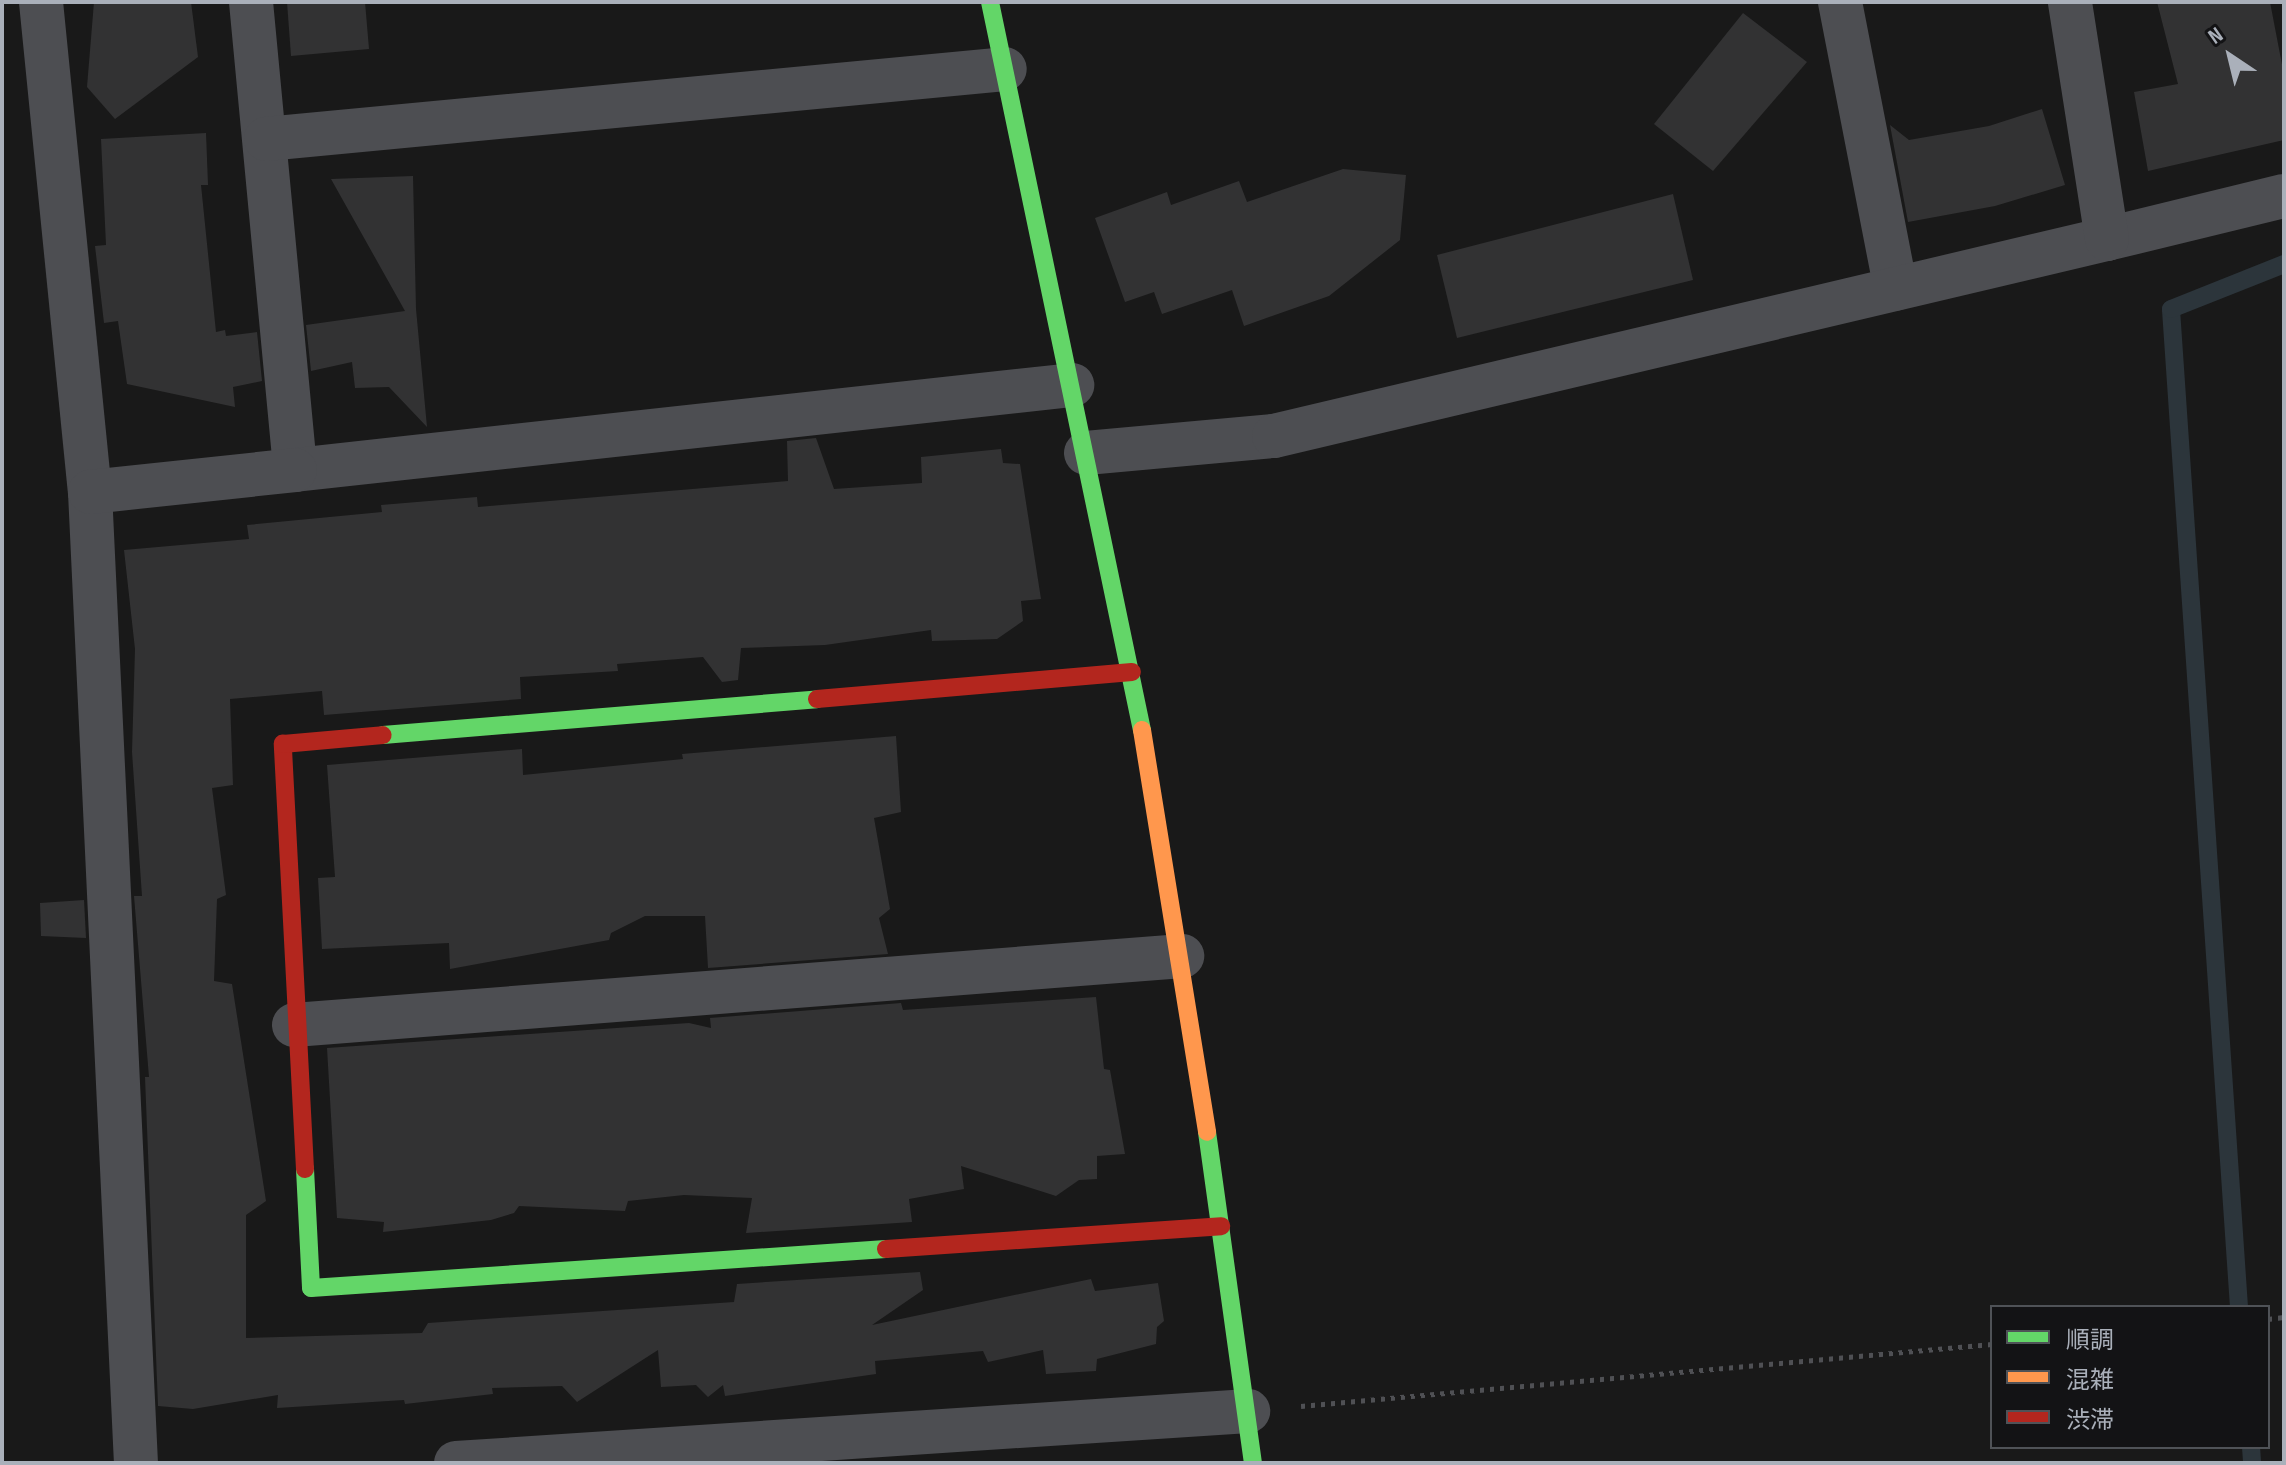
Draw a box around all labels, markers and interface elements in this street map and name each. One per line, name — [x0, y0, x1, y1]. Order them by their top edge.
north arrow — [2190, 16, 2270, 96]
text: N — [2203, 22, 2229, 50]
legend — [1990, 1305, 2270, 1449]
text: 順調 — [2066, 1326, 2114, 1355]
text: 混雑 — [2066, 1366, 2114, 1395]
text: 渋滞 — [2066, 1406, 2114, 1435]

